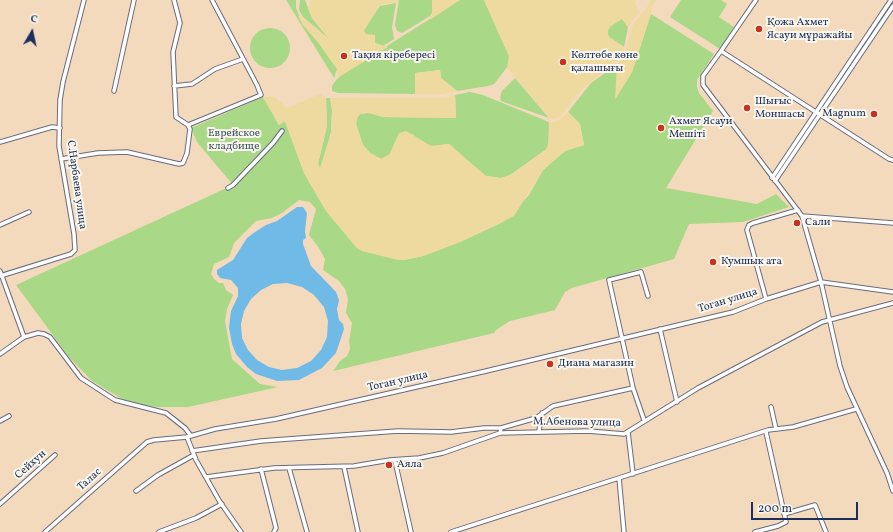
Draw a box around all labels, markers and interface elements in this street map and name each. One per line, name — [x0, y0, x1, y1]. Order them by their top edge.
north arrow — [12, 12, 52, 52]
text: С — [29, 12, 39, 28]
place label: Қожа Ахмет Ясауи мұражайы — [767, 16, 852, 42]
marker: Қожа Ахмет Ясауи мұражайы — [754, 24, 764, 34]
place label: Тақия кіребересі — [352, 49, 435, 63]
place label: Көлтөбе көне қалашығы — [571, 49, 638, 75]
marker: Тақия кіребересі — [339, 51, 349, 61]
marker: Көлтөбе көне қалашығы — [558, 57, 568, 67]
place label: Шығыс Моншасы — [755, 95, 805, 121]
marker: Шығыс Моншасы — [742, 103, 752, 113]
place label: Magnum — [822, 107, 866, 121]
marker: Magnum — [869, 109, 879, 119]
place label: Ахмет Ясауи Мешіті — [669, 115, 732, 141]
marker: Ахмет Ясауи Мешіті — [656, 123, 666, 133]
park label: Еврейское кладбище — [208, 127, 260, 153]
street label: С.Нарбаева улица — [63, 140, 89, 230]
place label: Сали — [805, 216, 830, 230]
marker: Сали — [792, 218, 802, 228]
place label: Кумшык ата — [721, 255, 782, 269]
marker: Кумшык ата — [708, 257, 718, 267]
street label: Тоган улица — [697, 286, 759, 316]
place label: Диана магазин — [558, 357, 634, 371]
marker: Диана магазин — [545, 359, 555, 369]
street label: Тоган улица — [367, 369, 429, 395]
street label: М.Абенова улица — [533, 416, 621, 430]
street label: Сейхун — [13, 448, 49, 482]
place label: Аяла — [397, 458, 422, 472]
marker: Аяла — [384, 460, 394, 470]
street label: Талас — [75, 466, 105, 494]
scale bar — [753, 494, 860, 520]
text: 200 m — [758, 501, 792, 517]

